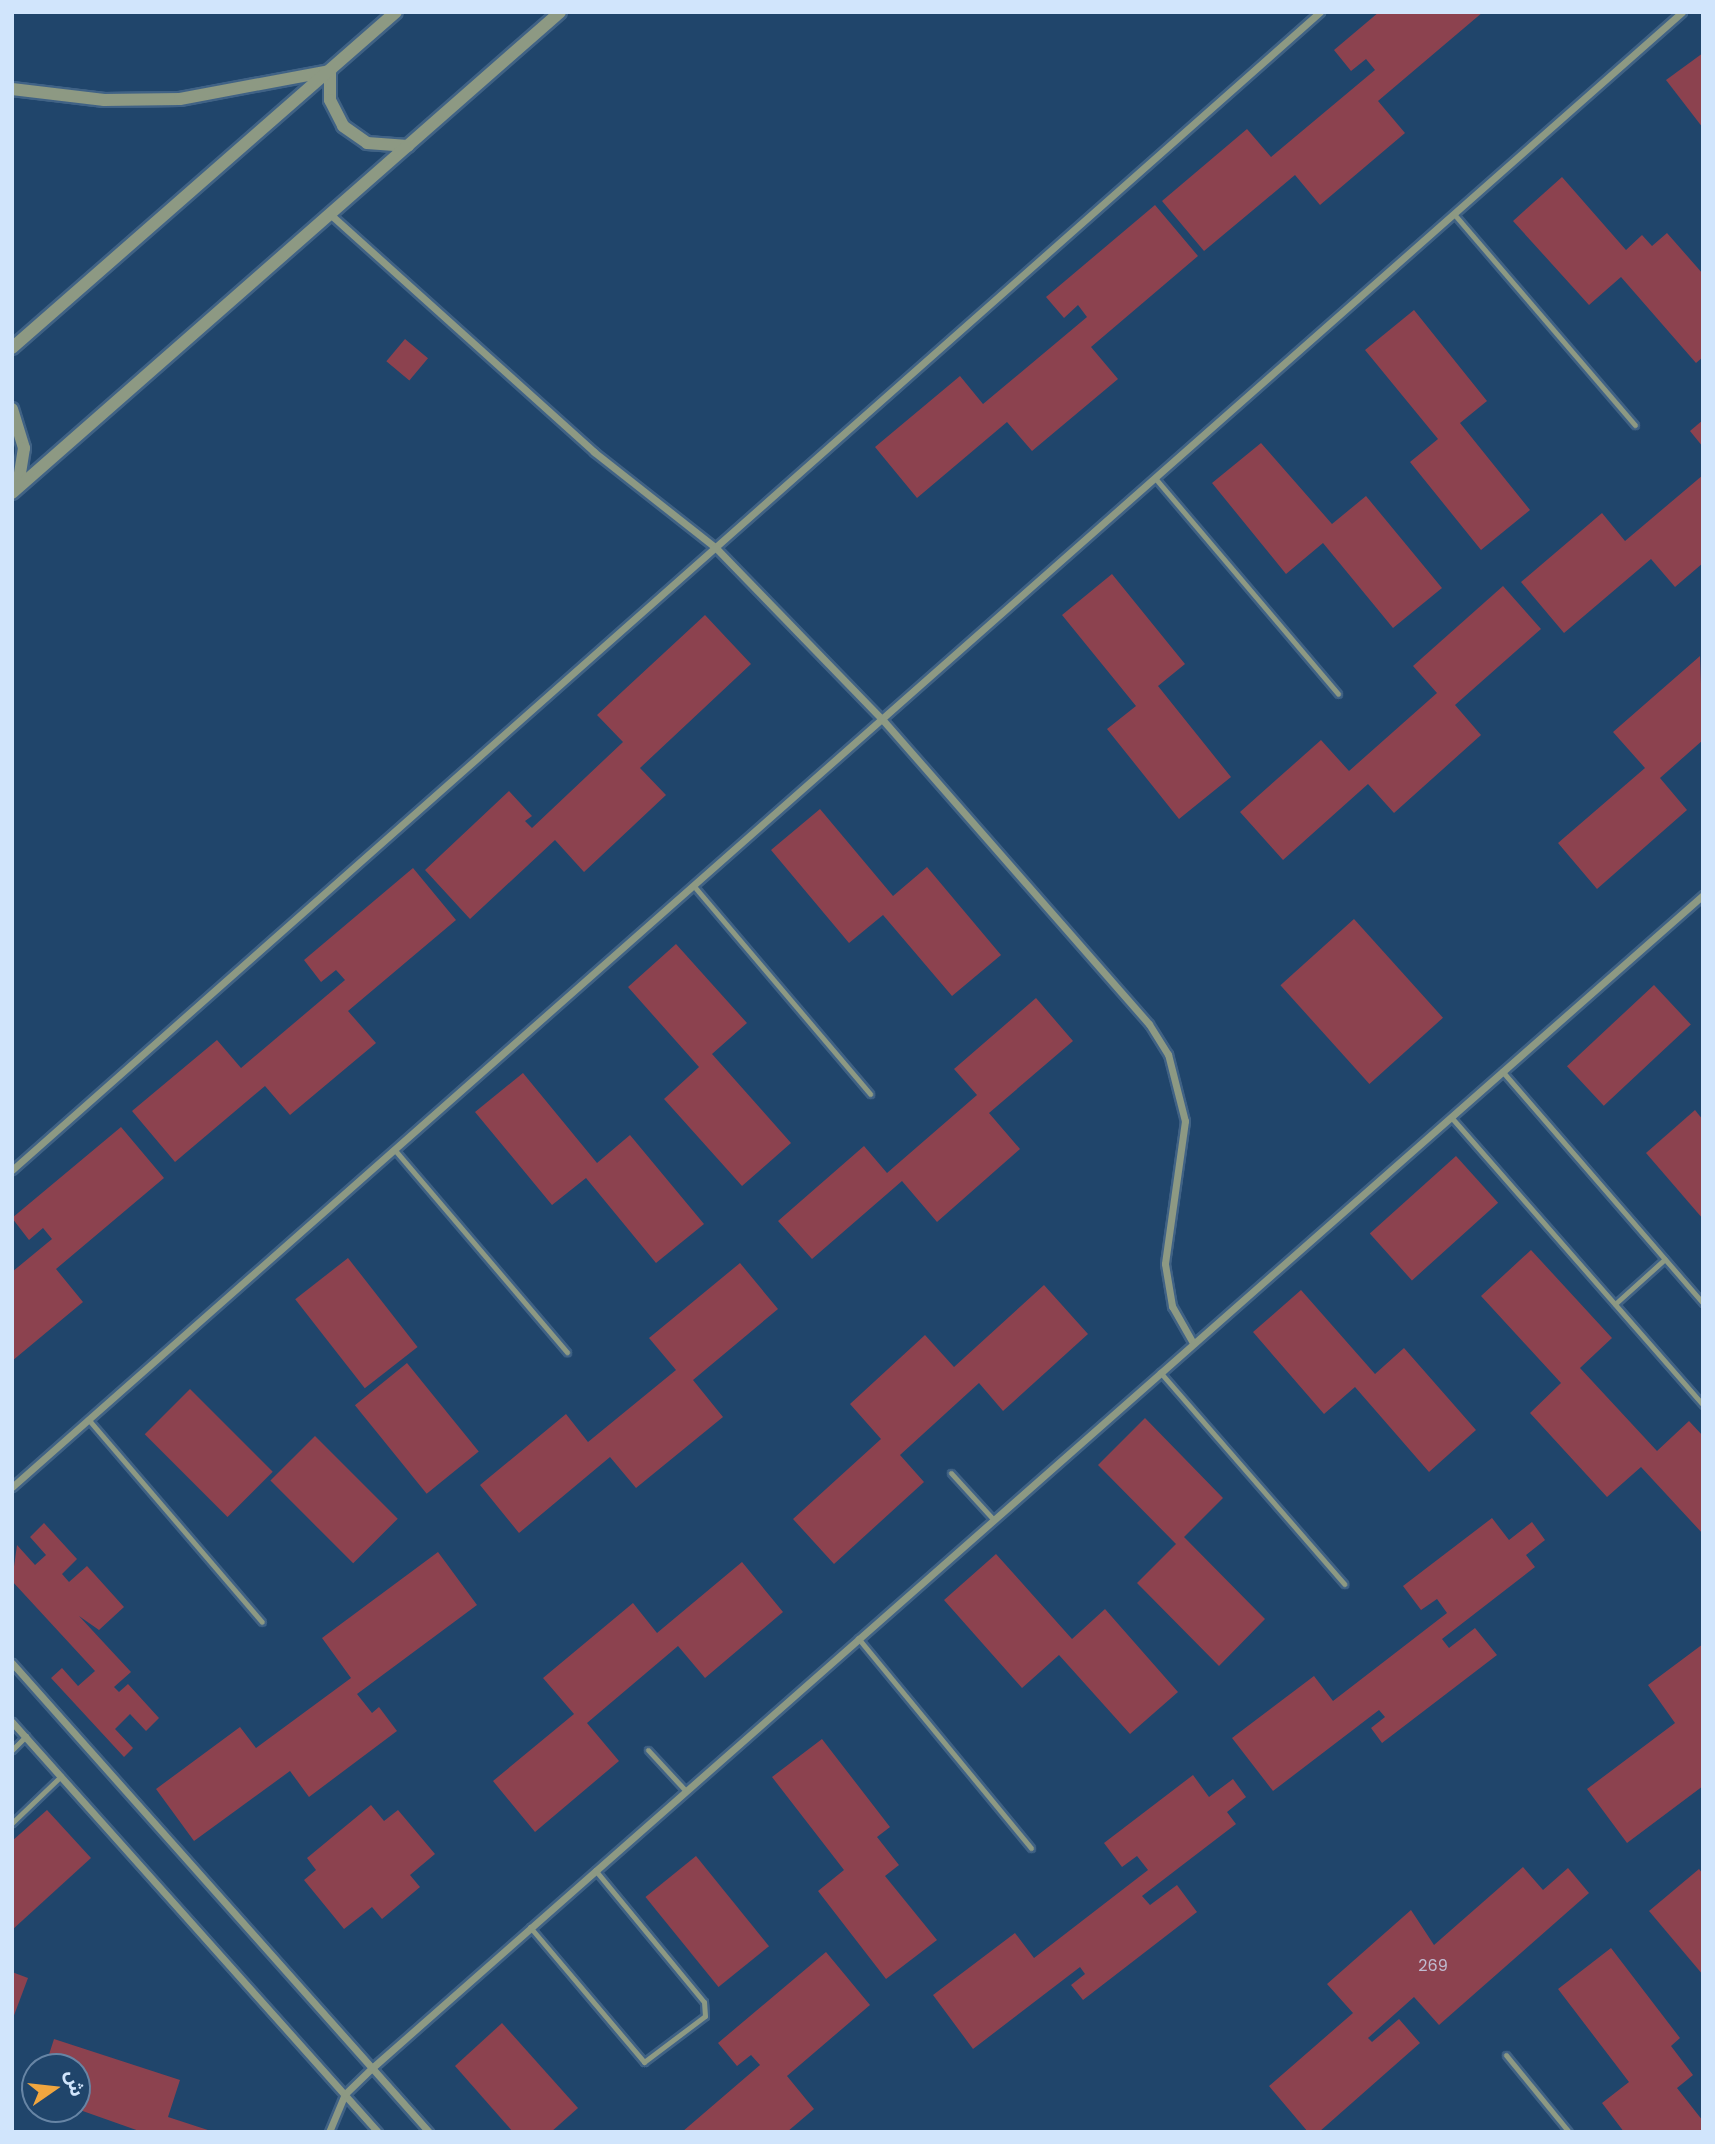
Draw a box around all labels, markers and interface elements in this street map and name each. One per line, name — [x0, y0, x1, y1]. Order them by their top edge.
house number: 269 — [1418, 1956, 1448, 1976]
north arrow — [21, 2053, 91, 2123]
text: ش — [59, 2067, 91, 2099]

